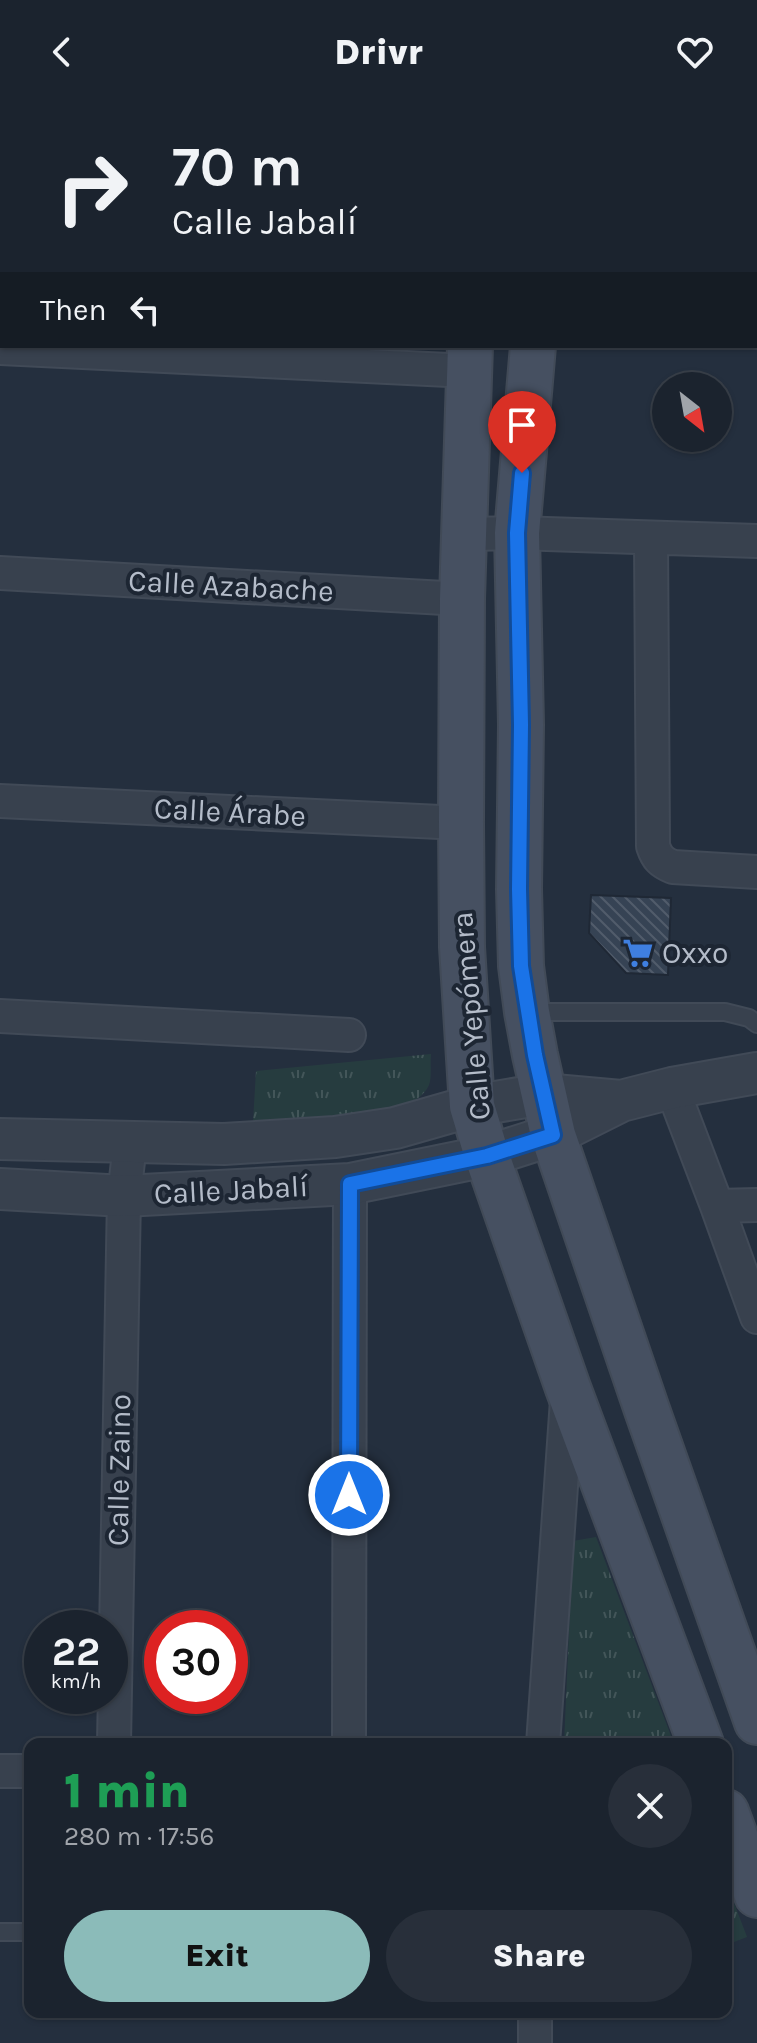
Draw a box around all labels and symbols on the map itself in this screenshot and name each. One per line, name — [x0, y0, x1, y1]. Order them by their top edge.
north arrow — [652, 372, 732, 452]
pin — [488, 391, 556, 473]
street label: Calle Azabache — [127, 563, 335, 609]
street label: Calle Árabe — [153, 790, 307, 834]
street label: Calle Yepómera — [444, 910, 498, 1122]
place label: Oxxo — [662, 935, 728, 971]
supermarket icon: Oxxo — [621, 936, 655, 970]
street label: Calle Jabalí — [153, 1168, 309, 1212]
street label: Calle Zaino — [100, 1394, 138, 1546]
position arrow — [307, 1453, 391, 1537]
speed limit sign: 30 — [144, 1610, 248, 1714]

